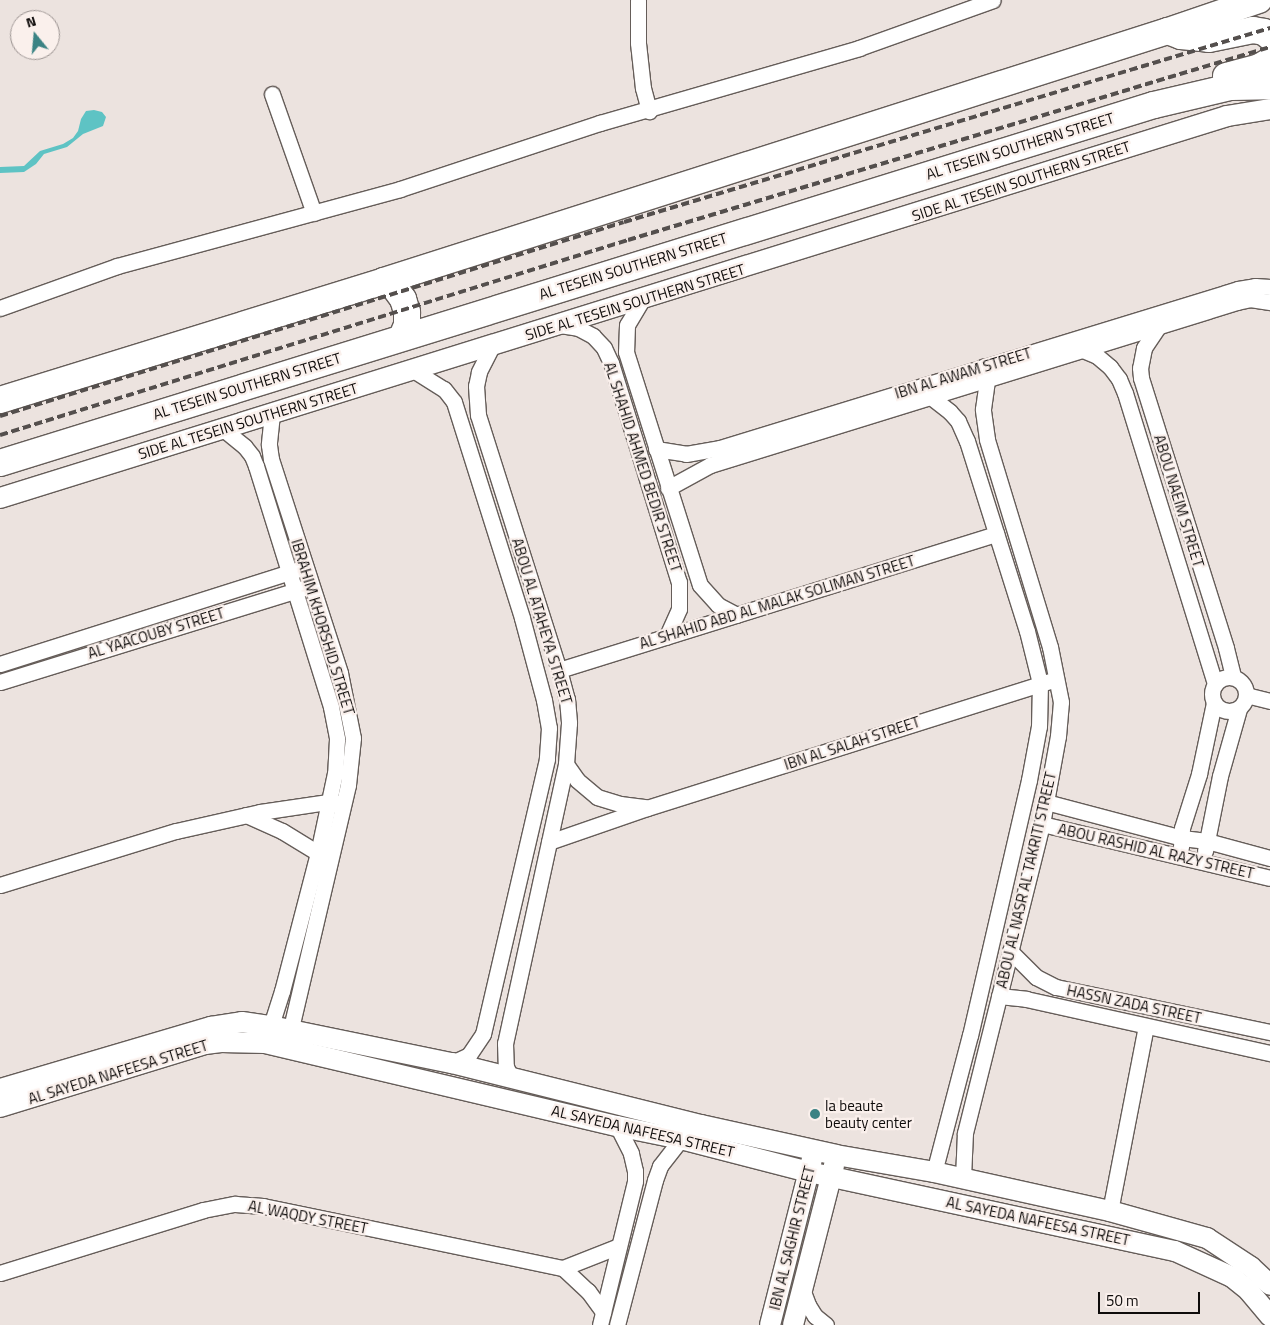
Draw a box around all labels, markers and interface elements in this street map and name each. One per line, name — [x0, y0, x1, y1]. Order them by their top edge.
north arrow — [10, 10, 60, 60]
text: N — [23, 10, 38, 33]
street label: AL TESEIN SOUTHERN STREET — [924, 109, 1116, 183]
street label: SIDE AL TESEIN SOUTHERN STREET — [909, 137, 1133, 225]
street label: AL TESEIN SOUTHERN STREET — [537, 229, 729, 303]
street label: SIDE AL TESEIN SOUTHERN STREET — [523, 260, 747, 344]
street label: IBN AL AWAM STREET — [892, 344, 1034, 402]
street label: AL TESEIN SOUTHERN STREET — [151, 349, 343, 423]
street label: AL SHAHID AHMED BEDIR STREET — [601, 360, 685, 574]
street label: SIDE AL TESEIN SOUTHERN STREET — [136, 379, 360, 463]
street label: ABOU NAEIM STREET — [1150, 433, 1208, 569]
street label: ABOU AL ATAHEYA STREET — [508, 536, 576, 706]
street label: IBRAHIM KHORSHID STREET — [288, 537, 358, 717]
street label: AL SHAHID ABD AL MALAK SOLIMAN STREET — [637, 551, 917, 653]
street label: AL YAACOUBY STREET — [85, 604, 227, 662]
street label: IBN AL SALAH STREET — [782, 712, 922, 774]
street label: ABOU AL NASR AL TAKRITI STREET — [992, 770, 1060, 990]
street label: ABOU RASHID AL RAZY STREET — [1056, 820, 1256, 882]
street label: HASSN ZADA STREET — [1065, 981, 1203, 1027]
street label: AL SAYEDA NAFEESA STREET — [26, 1036, 210, 1108]
place label: la beaute beauty center — [825, 1096, 912, 1131]
street label: AL SAYEDA NAFEESA STREET — [550, 1101, 736, 1161]
marker: la beaute beauty center — [809, 1108, 821, 1120]
street label: IBN AL SAGHIR STREET — [765, 1164, 819, 1312]
street label: AL SAYEDA NAFEESA STREET — [945, 1193, 1131, 1249]
street label: AL WAQDY STREET — [247, 1197, 369, 1237]
scale bar — [1100, 1282, 1202, 1314]
text: 50 m — [1106, 1289, 1139, 1312]

